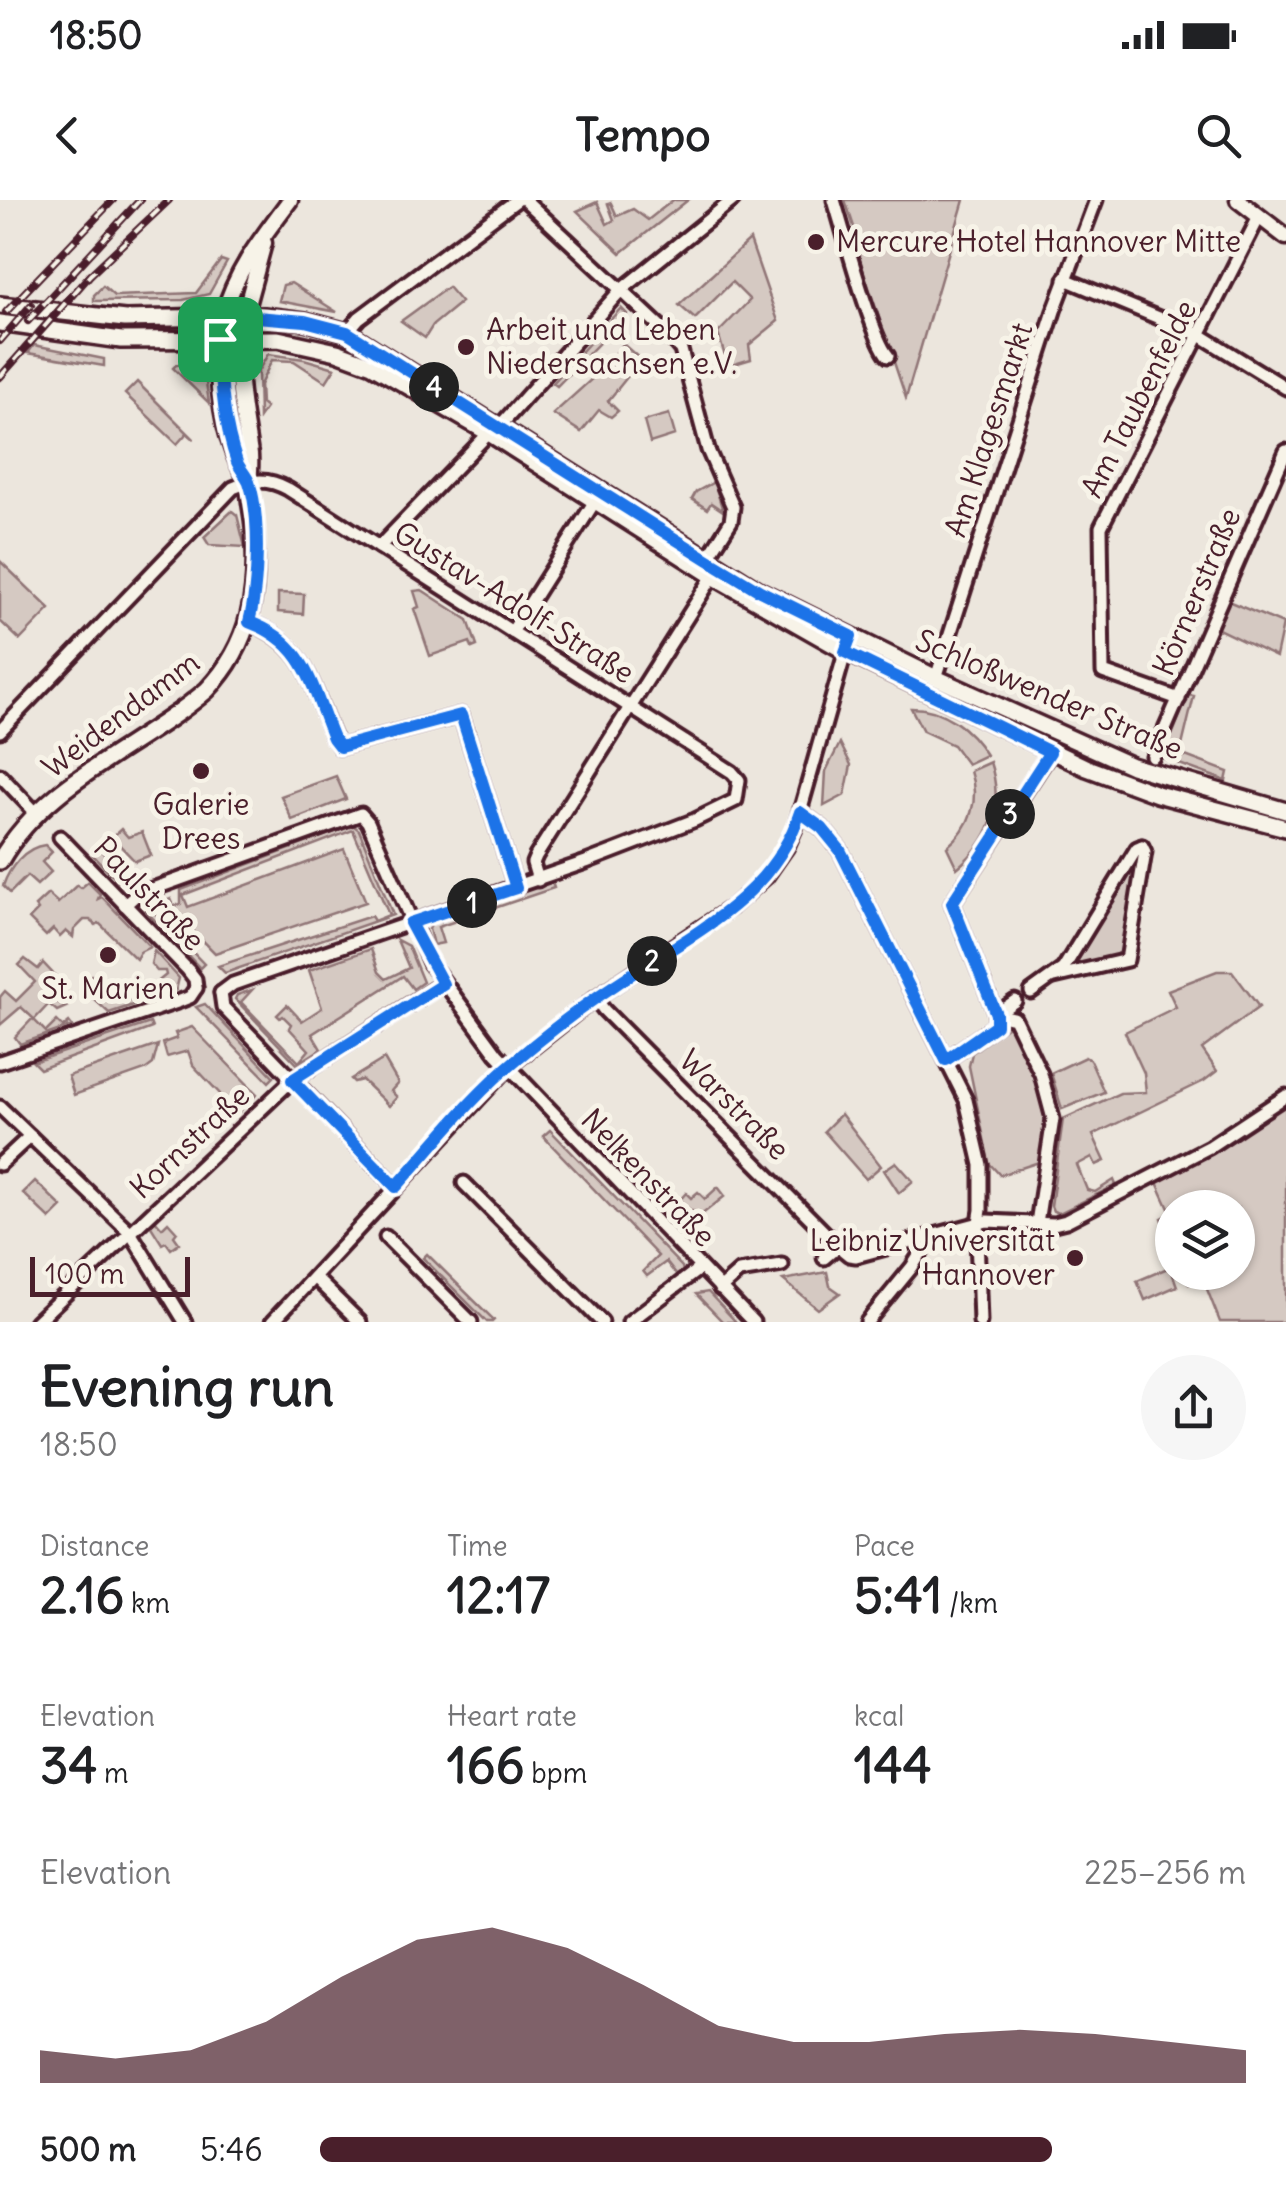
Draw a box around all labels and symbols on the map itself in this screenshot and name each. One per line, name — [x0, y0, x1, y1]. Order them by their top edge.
place label: Mercure Hotel Hannover Mitte — [836, 222, 1241, 260]
marker: Mercure Hotel Hannover Mitte — [805, 231, 827, 253]
street label: Am Taubenfelde — [1072, 293, 1204, 504]
pin — [178, 297, 263, 382]
place label: Arbeit und Leben Niedersachsen e.V. — [486, 310, 737, 382]
street label: Am Klagesmarkt — [936, 318, 1041, 541]
marker: Arbeit und Leben Niedersachsen e.V. — [455, 336, 477, 358]
pin: 4 — [409, 362, 459, 412]
street label: Körnerstraße — [1144, 502, 1248, 681]
street label: Gustav-Adolf-Straße — [387, 513, 642, 691]
street label: Schloßwender Straße — [910, 621, 1189, 768]
street label: Weidendamm — [34, 643, 207, 786]
marker: Galerie Drees — [190, 760, 212, 782]
place label: Galerie Drees — [153, 785, 249, 857]
pin: 3 — [985, 789, 1035, 839]
street label: Paulstraße — [86, 828, 213, 958]
pin: 1 — [447, 878, 497, 928]
pin: 2 — [627, 936, 677, 986]
marker: St. Marien — [97, 944, 119, 966]
place label: St. Marien — [41, 969, 175, 1007]
street label: Warstraße — [671, 1041, 798, 1168]
street label: Kornstraße — [122, 1076, 257, 1206]
street label: Nelkenstraße — [573, 1100, 724, 1254]
place label: Leibniz Universität Hannover — [810, 1221, 1055, 1293]
marker: Leibniz Universität Hannover — [1064, 1247, 1086, 1269]
scale bar — [30, 1252, 190, 1296]

